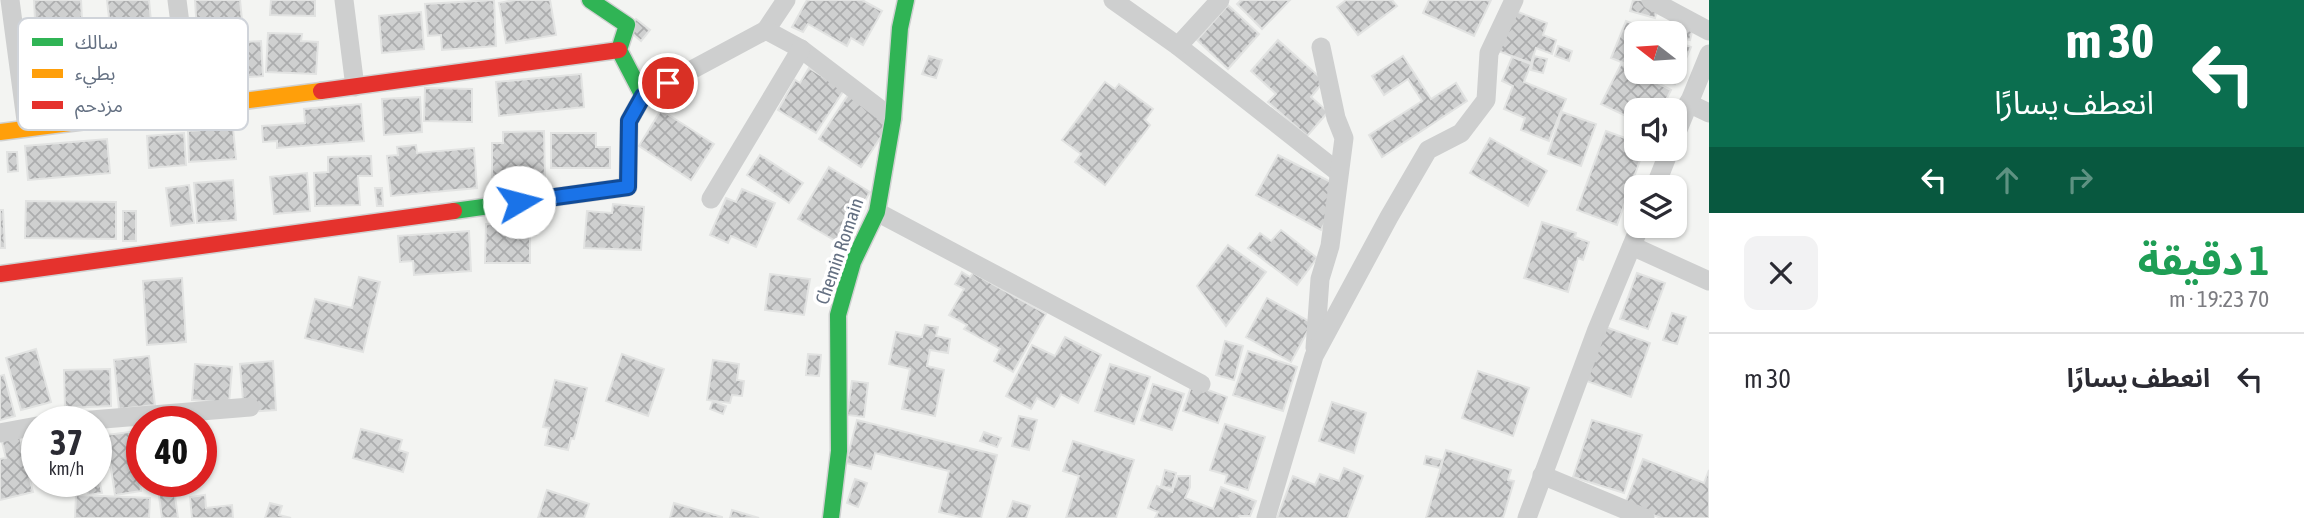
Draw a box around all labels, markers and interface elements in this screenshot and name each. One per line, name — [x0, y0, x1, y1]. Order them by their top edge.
text: 30 m — [2066, 12, 2154, 68]
legend — [18, 18, 248, 130]
north arrow — [1624, 21, 1687, 84]
map controls — [1624, 21, 1687, 238]
icon: left — [2178, 28, 2269, 119]
text: سالك — [75, 31, 118, 53]
pin — [638, 53, 698, 113]
text: بطيء — [75, 62, 115, 88]
icon: arrive — [649, 64, 687, 102]
text: انعطف يسارًا — [1994, 84, 2154, 121]
text: مزدحم — [75, 94, 123, 120]
button: sound — [1624, 98, 1687, 161]
icon: left — [1915, 161, 1953, 199]
icon: ahead — [1988, 161, 2026, 199]
icon: right — [2061, 161, 2099, 199]
position arrow — [482, 165, 556, 239]
button: layers — [1624, 175, 1687, 238]
street label: Chemin Romain — [811, 195, 867, 307]
button: close — [1744, 236, 1818, 310]
text: 1 دقيقة — [2138, 236, 2269, 284]
text: 70 m · 19:23 — [2169, 286, 2269, 312]
icon: left — [2231, 360, 2269, 398]
text: انعطف يسارًا — [2067, 363, 2210, 393]
text: 30 m — [1744, 364, 1791, 394]
speed limit sign: 40 — [126, 406, 217, 497]
text: 37 — [50, 422, 83, 462]
text: km/h — [49, 458, 84, 479]

